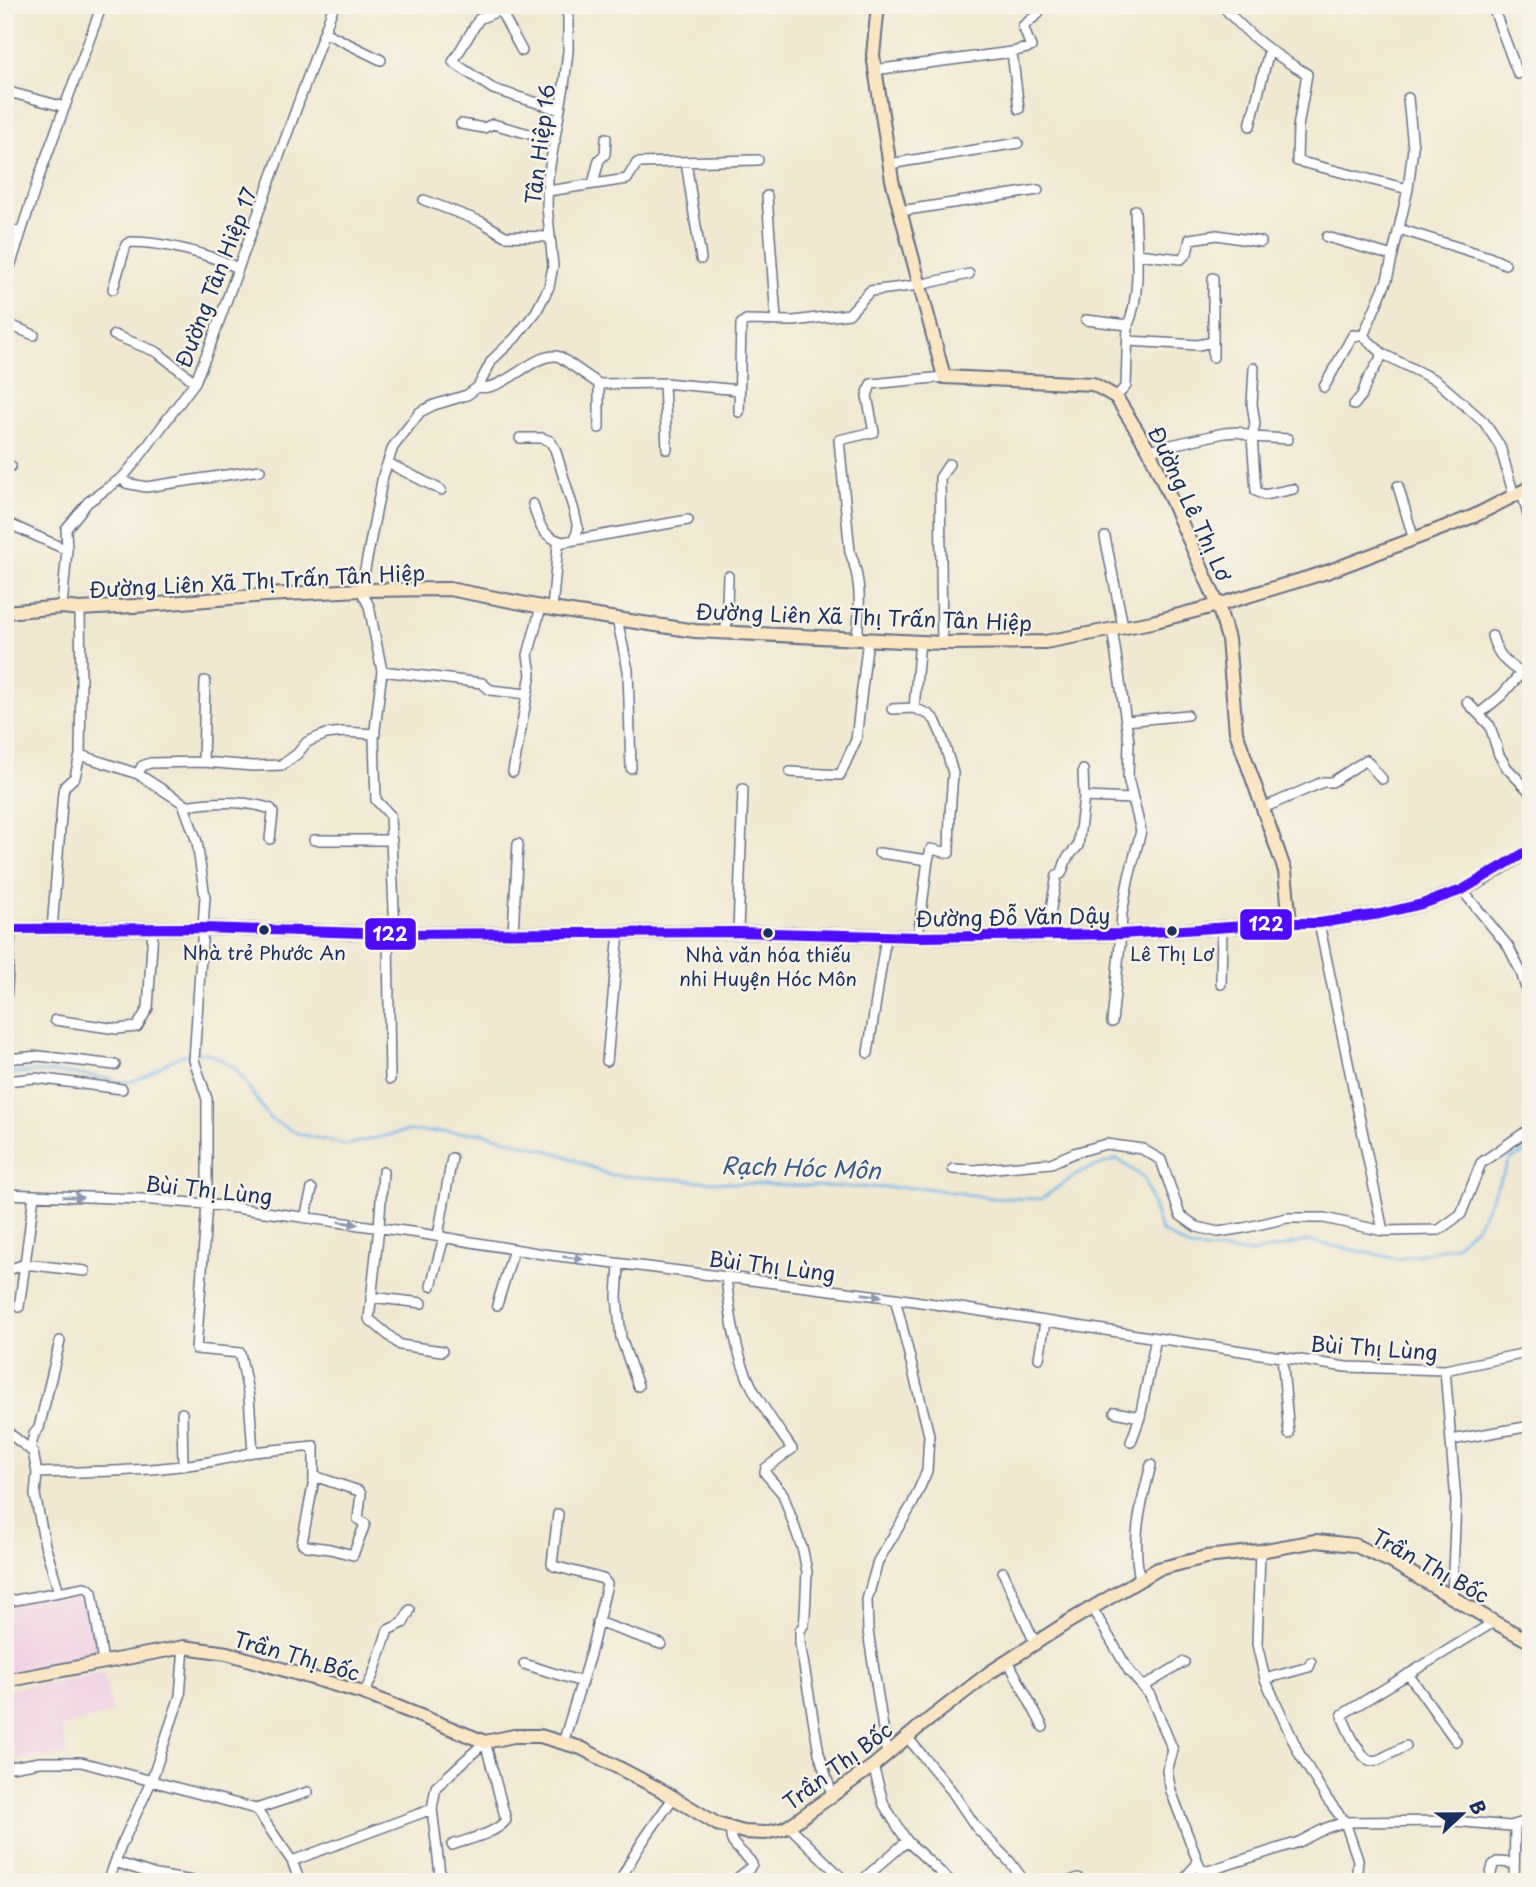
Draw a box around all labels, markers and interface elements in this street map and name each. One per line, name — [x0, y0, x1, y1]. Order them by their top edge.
street label: Tân Hiệp 16 — [516, 82, 562, 206]
street label: Đường Tân Hiệp 17 — [166, 182, 264, 372]
street label: Đường Lê Thị Lơ — [1141, 420, 1241, 587]
street label: Đường Liên Xã Thị Trấn Tân Hiệp — [88, 555, 426, 605]
street label: Đường Liên Xã Thị Trấn Tân Hiệp — [695, 594, 1033, 638]
street label: Đường Đỗ Văn Dậy — [915, 898, 1111, 934]
line badge: 122 — [1239, 908, 1293, 941]
text: 122 — [1249, 909, 1283, 937]
line badge: 122 — [364, 917, 417, 951]
text: 122 — [373, 919, 407, 947]
marker: Nhà trẻ Phước An — [257, 923, 271, 937]
marker: Lê Thị Lơ — [1165, 924, 1179, 938]
marker: Nhà văn hóa thiếu nhi Huyện Hóc Môn — [761, 926, 775, 940]
place label: Nhà trẻ Phước An — [182, 938, 346, 966]
place label: Lê Thị Lơ — [1130, 939, 1215, 967]
place label: Nhà văn hóa thiếu nhi Huyện Hóc Môn — [679, 940, 857, 992]
water label: Rạch Hóc Môn — [721, 1147, 883, 1187]
street label: Bùi Thị Lùng — [144, 1166, 274, 1212]
one-way arrow — [63, 1191, 85, 1202]
one-way arrow — [338, 1218, 360, 1229]
street label: Bùi Thị Lùng — [707, 1241, 837, 1289]
one-way arrow — [562, 1253, 584, 1264]
one-way arrow — [861, 1290, 883, 1301]
street label: Bùi Thị Lùng — [1309, 1327, 1439, 1367]
street label: Trần Thị Bốc — [1367, 1520, 1496, 1610]
street label: Trần Thị Bốc — [230, 1622, 364, 1688]
street label: Trần Thị Bốc — [776, 1713, 898, 1817]
north arrow — [1428, 1778, 1498, 1848]
text: B — [1463, 1796, 1494, 1819]

